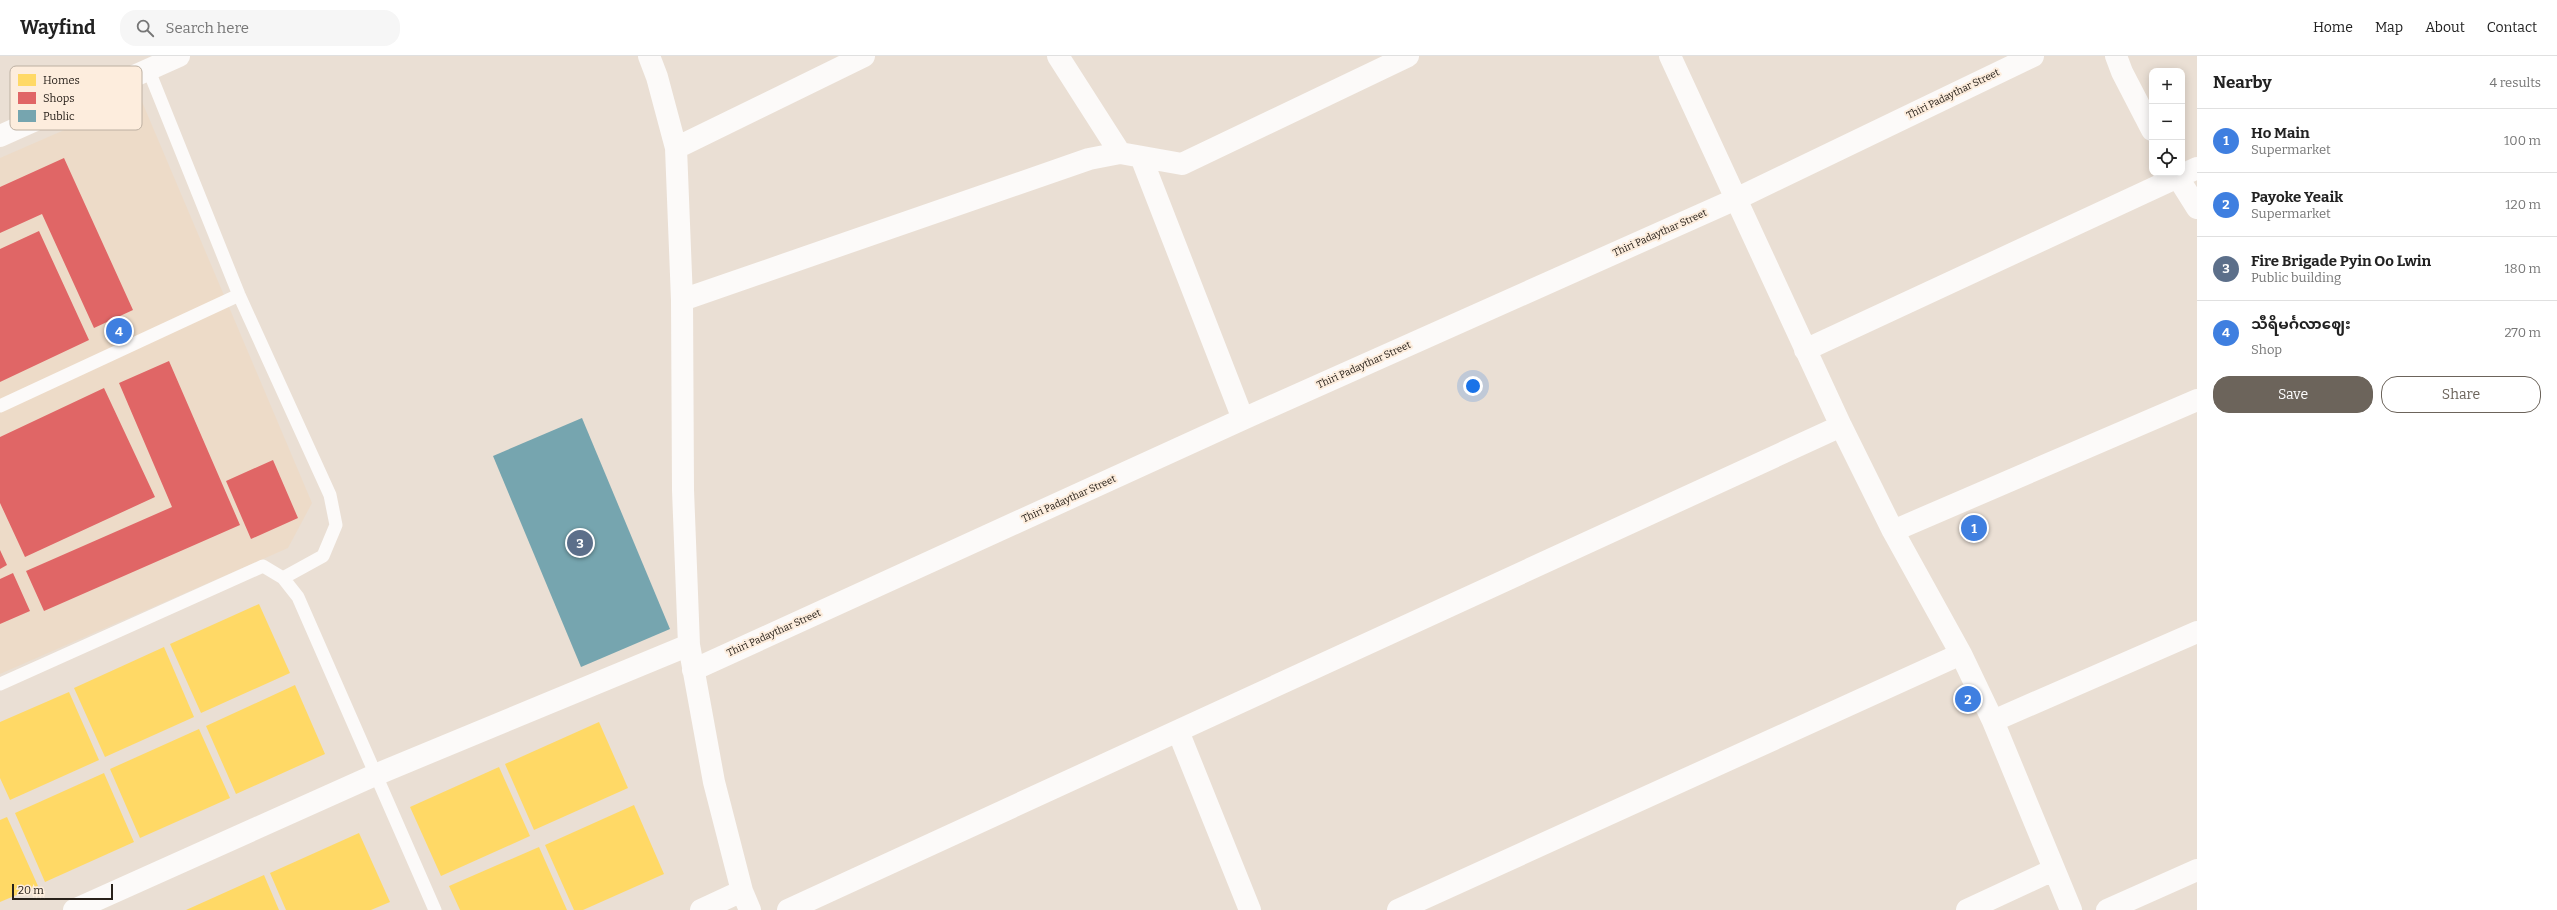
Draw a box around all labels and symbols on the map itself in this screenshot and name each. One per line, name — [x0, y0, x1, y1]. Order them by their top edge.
legend — [10, 66, 142, 130]
street label: Thiri Padaythar Street — [1905, 66, 2002, 122]
text: Homes — [43, 74, 80, 87]
text: Shops — [43, 92, 75, 105]
text: Public — [43, 110, 75, 123]
street label: Thiri Padaythar Street — [1611, 207, 1709, 259]
pin: 4 — [106, 316, 132, 346]
street label: Thiri Padaythar Street — [1315, 339, 1413, 391]
your location — [1463, 376, 1483, 396]
street label: Thiri Padaythar Street — [1020, 473, 1118, 525]
pin: 1 — [1961, 513, 1987, 543]
pin: 3 — [567, 528, 593, 558]
street label: Thiri Padaythar Street — [725, 607, 823, 659]
pin: 2 — [1955, 684, 1981, 714]
scale bar — [12, 882, 113, 901]

